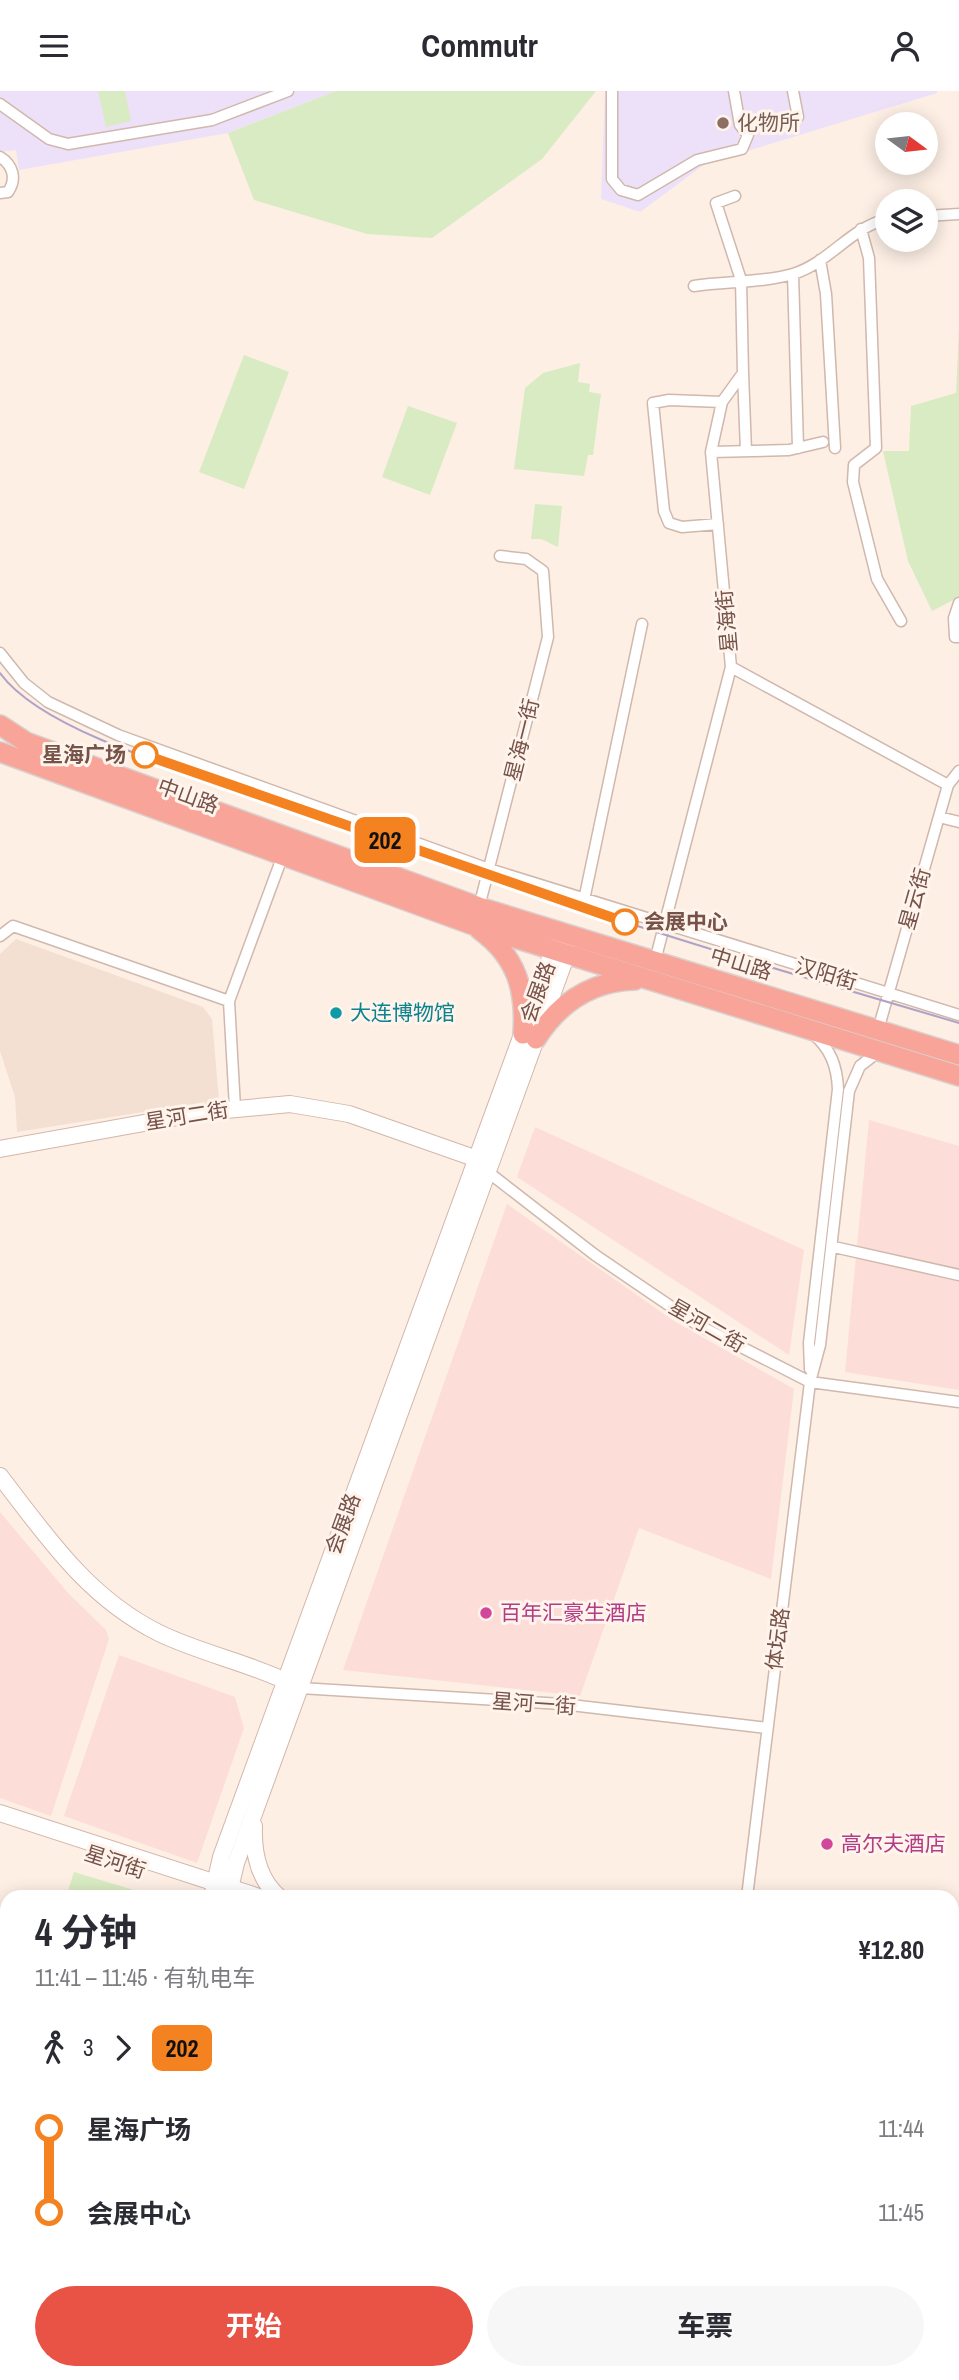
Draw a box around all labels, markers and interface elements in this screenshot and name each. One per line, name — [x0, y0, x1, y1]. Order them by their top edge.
text: Commutr — [421, 24, 538, 67]
icon: menu — [35, 27, 73, 65]
icon: person — [886, 27, 924, 65]
place label: 化物所 — [737, 108, 800, 137]
north arrow — [875, 112, 938, 175]
map controls — [875, 112, 938, 252]
marker: 化物所 — [715, 115, 731, 131]
button: layers — [875, 189, 938, 252]
street label: 星海街 — [709, 588, 744, 654]
street label: 星海一街 — [497, 696, 546, 784]
place label: 星海广场 — [42, 740, 126, 769]
marker: 星海广场 — [132, 742, 158, 768]
street label: 中山路 — [154, 771, 223, 820]
line badge: 202 — [345, 817, 425, 863]
text: 202 — [369, 824, 401, 856]
street label: 星云街 — [892, 865, 937, 933]
place label: 会展中心 — [644, 907, 728, 936]
marker: 会展中心 — [612, 909, 638, 935]
street label: 中山路 — [707, 940, 776, 987]
street label: 汉阳街 — [792, 950, 861, 997]
street label: 会展路 — [513, 957, 562, 1026]
place label: 大连博物馆 — [350, 998, 455, 1027]
marker: 大连博物馆 — [328, 1005, 344, 1021]
street label: 星河二街 — [143, 1095, 231, 1136]
street label: 星河二街 — [664, 1292, 751, 1359]
street label: 会展路 — [318, 1489, 367, 1558]
place label: 百年汇豪生酒店 — [500, 1598, 647, 1627]
marker: 百年汇豪生酒店 — [478, 1605, 494, 1621]
street label: 体坛路 — [759, 1606, 796, 1672]
street label: 星河一街 — [491, 1686, 577, 1721]
place label: 高尔夫酒店 — [841, 1829, 946, 1858]
marker: 高尔夫酒店 — [819, 1836, 835, 1852]
street label: 星河街 — [81, 1838, 150, 1885]
text: 4 分钟 — [35, 1907, 137, 1958]
text: ¥12.80 — [859, 1932, 924, 1967]
text: 11:41 – 11:45 · 有轨电车 — [35, 1962, 255, 1993]
icon: walk — [35, 2029, 73, 2067]
icon: forward — [104, 2029, 142, 2067]
text: 3 — [83, 2032, 94, 2063]
text: 202 — [166, 2032, 198, 2064]
text: 星海广场 — [87, 2112, 191, 2147]
text: 11:44 — [878, 2113, 924, 2144]
text: 会展中心 — [87, 2196, 191, 2231]
text: 11:45 — [878, 2197, 924, 2228]
button: 开始 — [35, 2286, 473, 2366]
button: 车票 — [487, 2286, 924, 2366]

